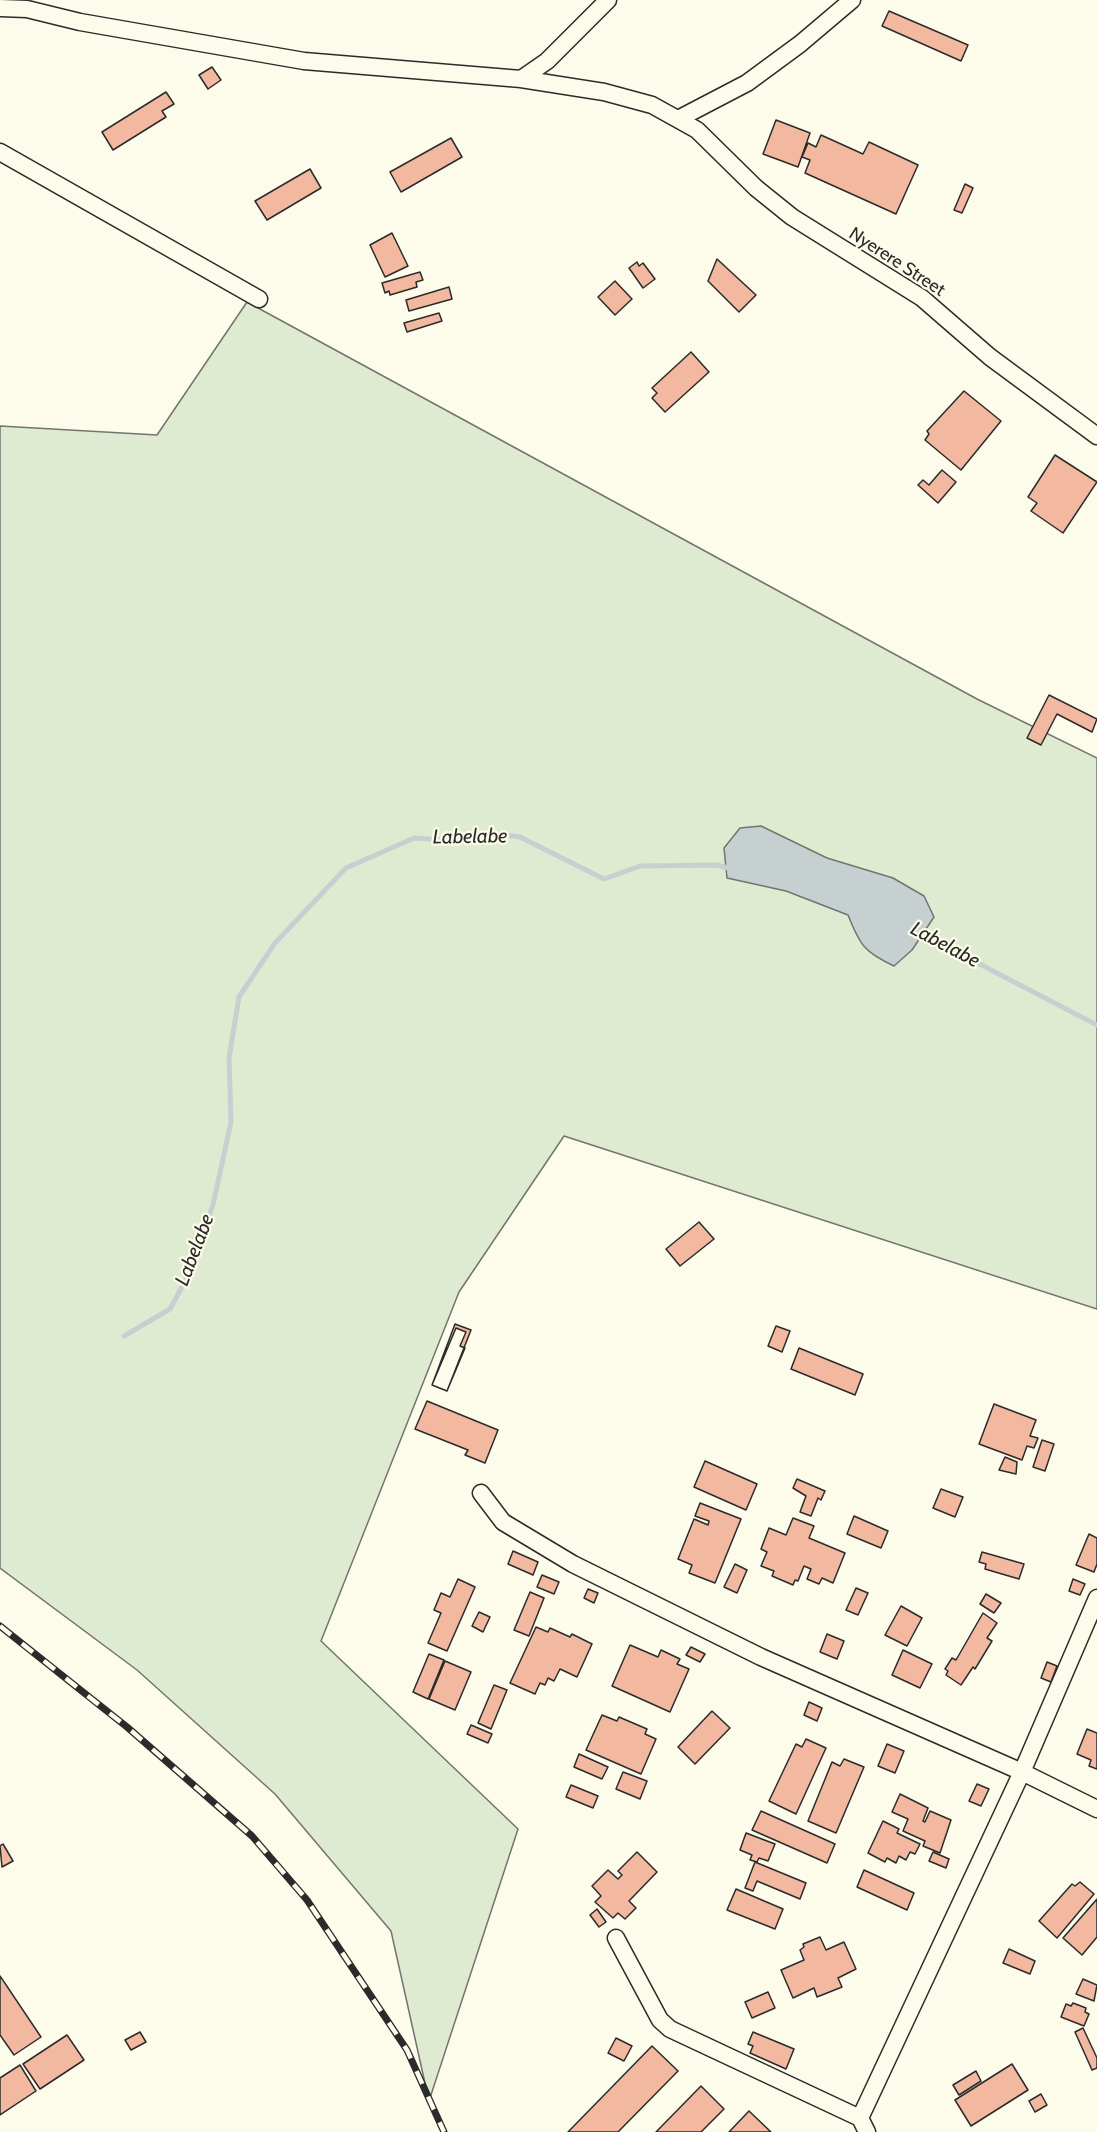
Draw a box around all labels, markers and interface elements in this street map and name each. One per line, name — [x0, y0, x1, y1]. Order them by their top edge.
street label: Nyerere Street — [845, 223, 949, 301]
water label: Labelabe — [432, 824, 508, 850]
water label: Labelabe — [906, 917, 984, 973]
water label: Labelabe — [170, 1211, 220, 1289]

